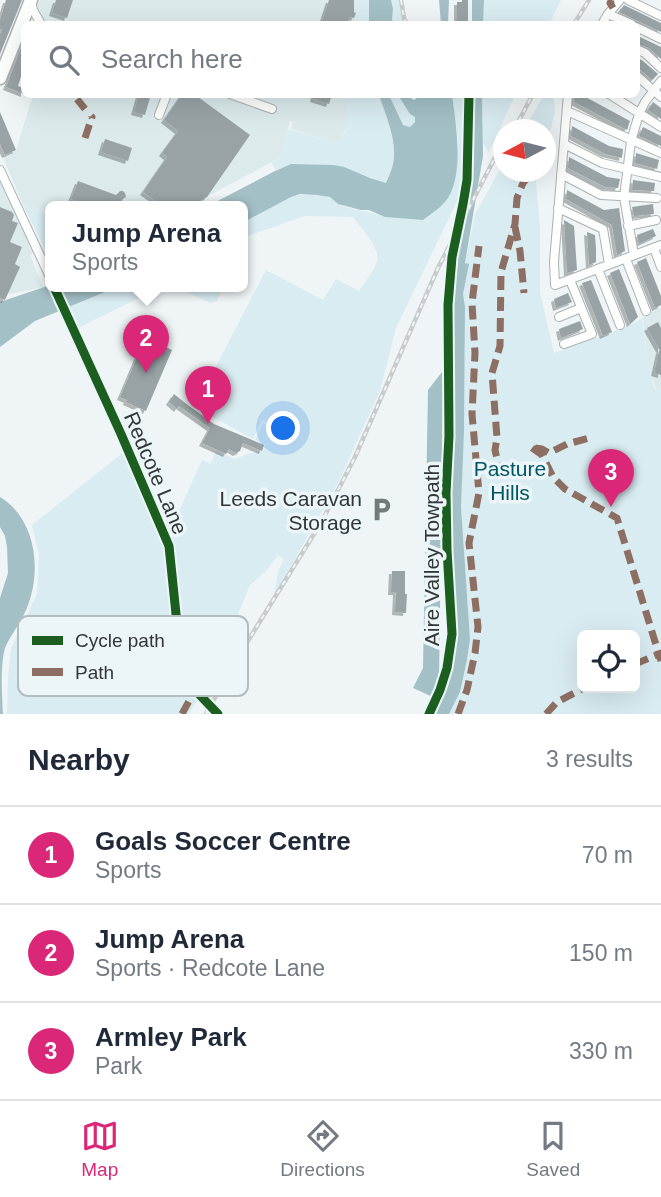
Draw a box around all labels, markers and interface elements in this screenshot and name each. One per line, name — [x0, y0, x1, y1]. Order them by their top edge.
search box — [21, 21, 640, 98]
icon: search — [45, 41, 83, 79]
text: Search here — [101, 44, 243, 74]
north arrow — [493, 119, 556, 182]
popup — [45, 201, 248, 292]
text: Jump Arena — [72, 218, 221, 248]
text: Sports — [72, 249, 138, 275]
pin: 2 — [123, 315, 169, 373]
pin: 1 — [185, 366, 231, 424]
street label: Redcote Lane — [120, 408, 192, 538]
your location — [266, 411, 300, 445]
pin: 3 — [588, 449, 634, 507]
park label: Pasture Hills — [474, 457, 546, 504]
street label: Aire Valley Towpath — [420, 464, 443, 646]
place label: Leeds Caravan Storage — [220, 487, 362, 534]
parking icon: Leeds Caravan Storage — [368, 496, 396, 524]
legend — [18, 616, 248, 696]
text: Cycle path — [75, 630, 165, 651]
map controls — [577, 630, 640, 693]
button: locate — [577, 630, 640, 693]
text: Path — [75, 662, 114, 683]
text: Nearby — [28, 743, 130, 776]
text: 3 results — [546, 746, 633, 772]
text: Goals Soccer Centre — [95, 826, 351, 856]
text: 1 — [45, 842, 57, 868]
text: 70 m — [582, 842, 633, 868]
text: Sports — [95, 857, 161, 883]
text: Jump Arena — [95, 924, 244, 954]
text: 2 — [45, 940, 57, 966]
text: 150 m — [569, 940, 633, 966]
text: Sports · Redcote Lane — [95, 955, 325, 981]
text: Armley Park — [95, 1022, 247, 1052]
text: 3 — [45, 1038, 57, 1064]
text: 330 m — [569, 1038, 633, 1064]
text: Park — [95, 1053, 142, 1079]
tab: Map — [81, 1117, 119, 1181]
tab: Directions — [280, 1117, 365, 1181]
tab: Saved — [526, 1117, 580, 1181]

